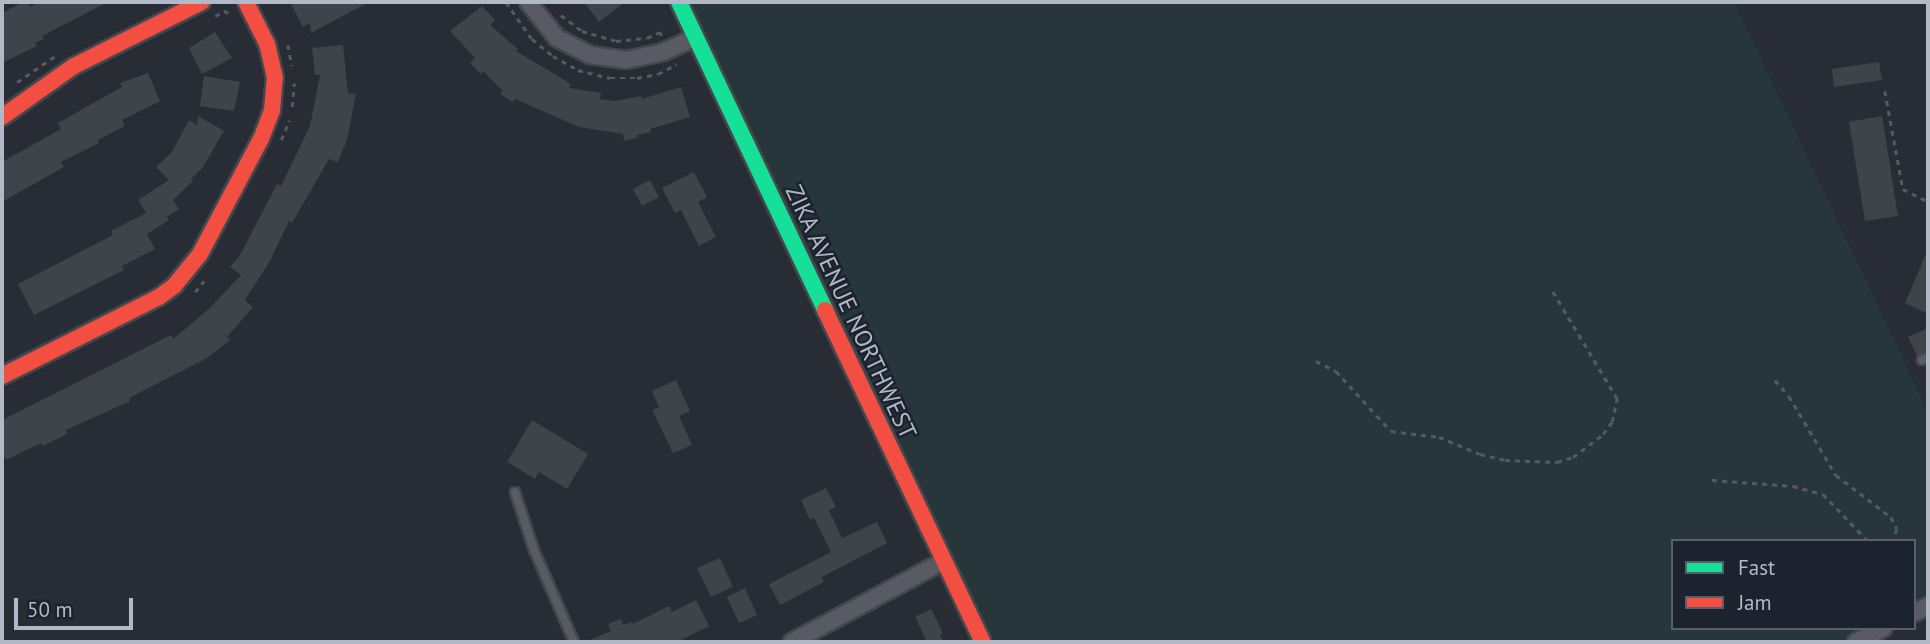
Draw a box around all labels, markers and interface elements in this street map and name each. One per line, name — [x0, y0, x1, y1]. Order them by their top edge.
street label: ZIKA AVENUE NORTHWEST — [779, 180, 923, 444]
legend — [1671, 539, 1916, 630]
text: Fast — [1738, 554, 1775, 581]
scale bar — [18, 584, 136, 628]
text: Jam — [1738, 589, 1772, 616]
text: 50 m — [27, 596, 73, 623]

